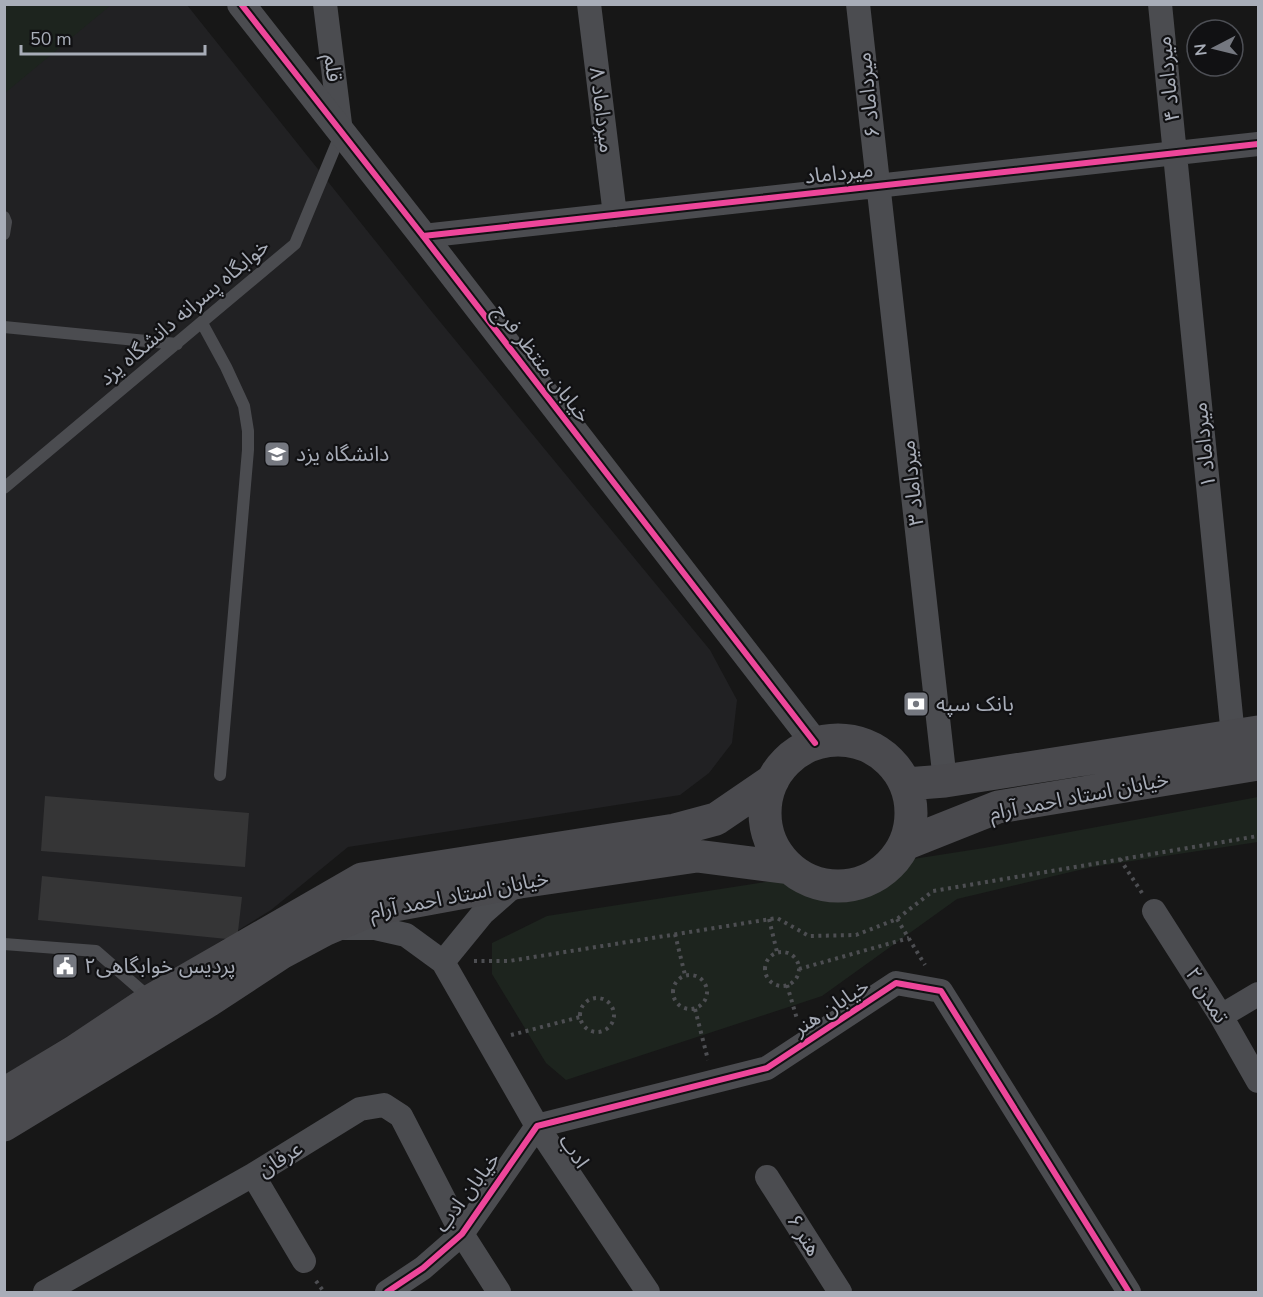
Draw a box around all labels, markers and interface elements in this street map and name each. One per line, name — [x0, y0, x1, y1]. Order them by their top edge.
scale bar — [21, 18, 206, 56]
north arrow — [1185, 18, 1245, 78]
text: 50 m — [30, 27, 72, 51]
street label: میرداماد ۴ — [1150, 35, 1186, 123]
text: N — [1189, 42, 1213, 57]
street label: میرداماد ۶ — [850, 51, 886, 139]
street label: قلم — [316, 53, 349, 83]
street label: میرداماد ۸ — [583, 66, 621, 154]
street label: میرداماد — [803, 155, 875, 191]
street label: خوابگاه پسرانه دانشگاه یزد — [93, 232, 275, 392]
street label: خیابان منتظر فرج — [486, 298, 597, 429]
street label: میرداماد ۱ — [1186, 401, 1222, 489]
school or university icon: دانشگاه یزد — [262, 439, 292, 469]
street label: میرداماد ۳ — [894, 439, 930, 527]
place label: دانشگاه یزد — [296, 440, 389, 468]
bank icon: بانک سپه — [901, 689, 931, 719]
place label: بانک سپه — [936, 690, 1014, 718]
street label: خیابان استاد احمد آرام — [987, 765, 1171, 829]
street label: خیابان استاد احمد آرام — [367, 864, 551, 928]
public building icon: پردیس خوابگاهی٢ — [50, 951, 80, 981]
place label: پردیس خوابگاهی٢ — [84, 952, 236, 980]
street label: تمدن ۲ — [1179, 962, 1235, 1028]
street label: خیابان هنر — [787, 972, 874, 1043]
street label: ادب — [552, 1128, 596, 1174]
street label: عرفان — [252, 1134, 308, 1184]
street label: خیابان ادب — [428, 1146, 506, 1238]
street label: هنر ۶ — [780, 1209, 828, 1261]

